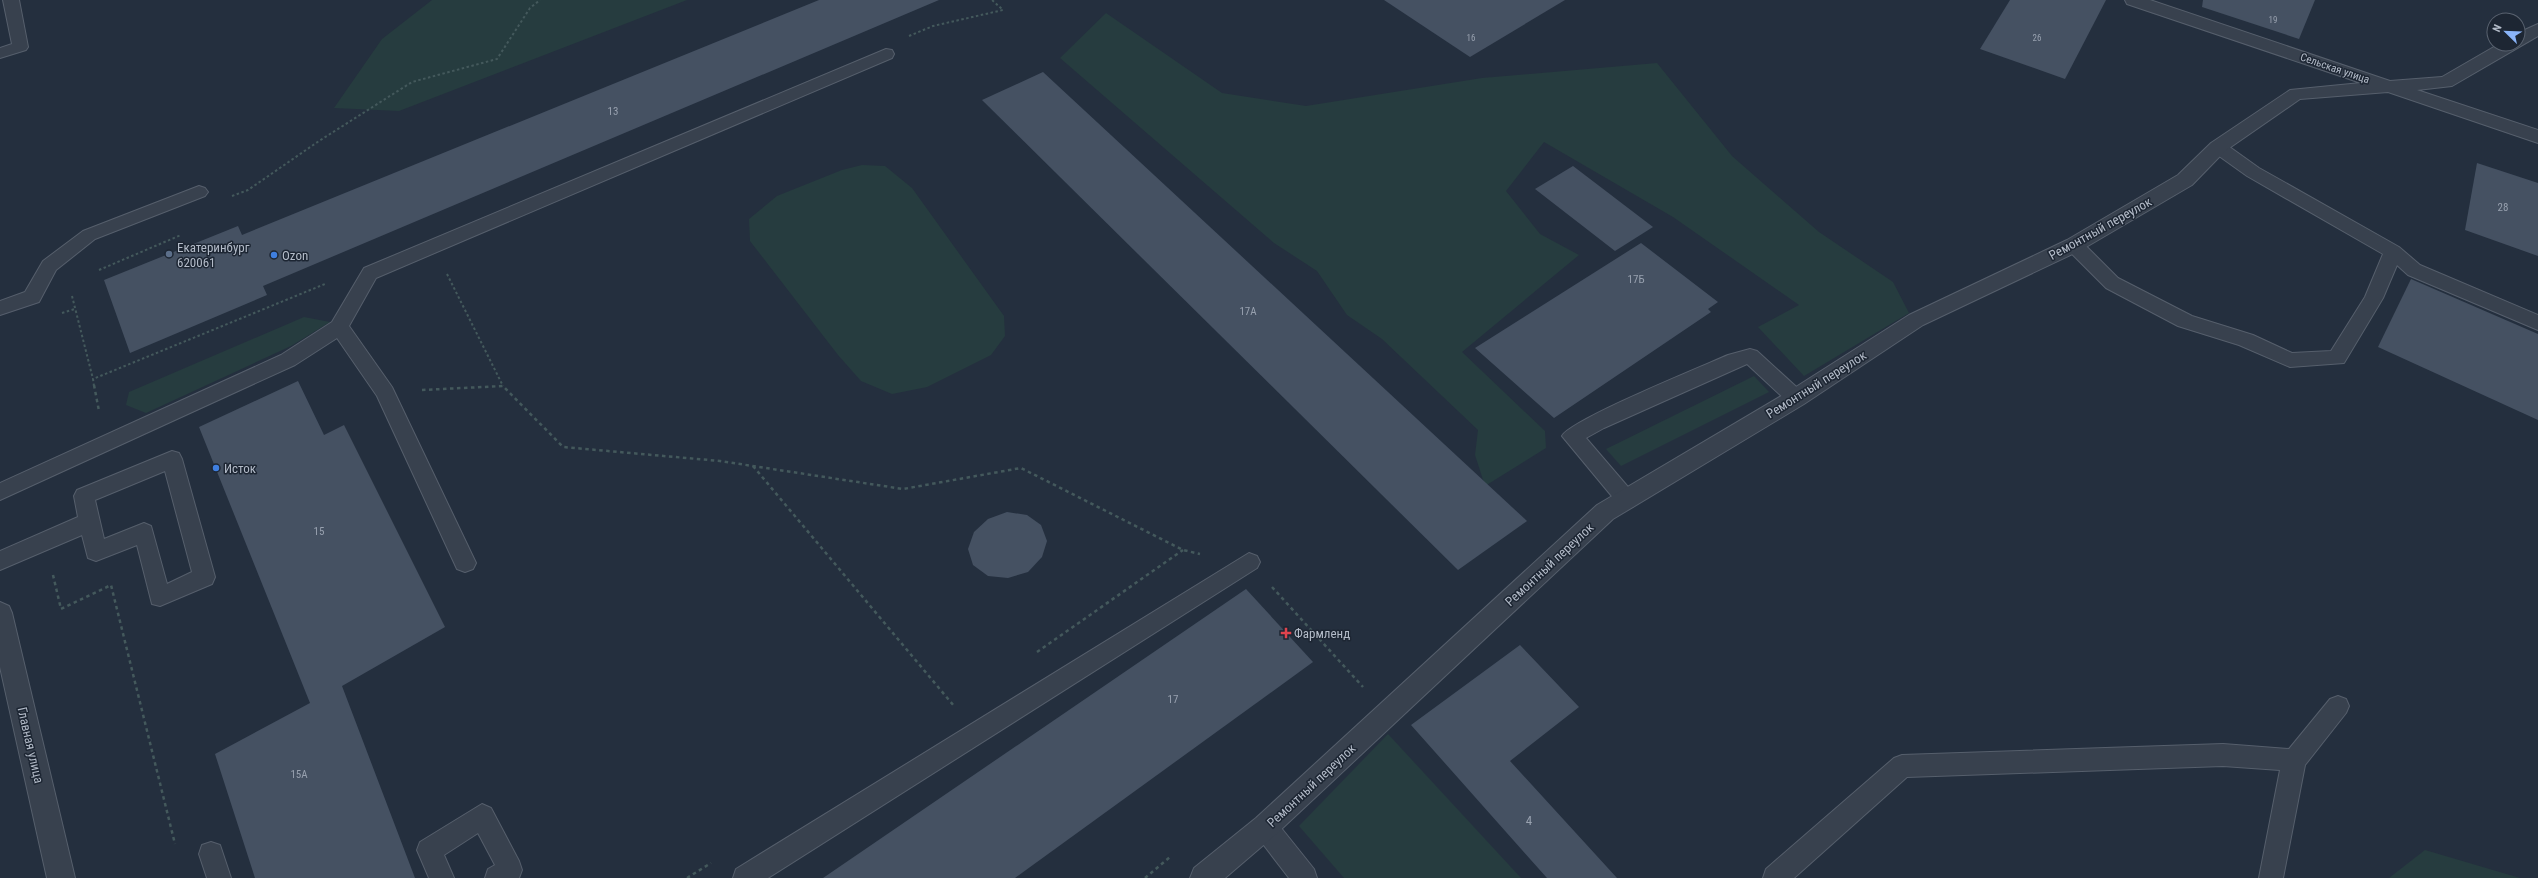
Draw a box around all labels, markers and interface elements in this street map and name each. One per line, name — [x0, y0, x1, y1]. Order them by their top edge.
north arrow — [2486, 12, 2526, 52]
house number: 19 — [2269, 15, 2277, 25]
text: N — [2490, 22, 2505, 34]
house number: 16 — [1467, 33, 1475, 43]
house number: 26 — [2033, 33, 2041, 43]
street label: Сельская улица — [2299, 51, 2371, 86]
house number: 13 — [608, 105, 618, 118]
street label: Ремонтный переулок — [2046, 194, 2155, 263]
house number: 28 — [2498, 201, 2508, 214]
place label: Екатеринбург 620061 — [177, 240, 250, 270]
place label: Ozon — [282, 248, 308, 263]
marker: Екатеринбург 620061 — [164, 249, 174, 259]
marker: Ozon — [269, 250, 279, 260]
house number: 17Б — [1628, 273, 1644, 286]
house number: 17А — [1239, 305, 1257, 318]
street label: Ремонтный переулок — [1764, 347, 1870, 421]
place label: Исток — [224, 461, 257, 476]
marker: Исток — [211, 463, 221, 473]
street label: Ремонтный переулок — [1502, 519, 1597, 609]
house number: 15 — [314, 525, 324, 538]
place label: Фармленд — [1294, 626, 1350, 641]
marker: Фармленд — [1281, 628, 1291, 638]
house number: 17 — [1168, 693, 1178, 706]
street label: Главная улица — [14, 706, 47, 785]
street label: Ремонтный переулок — [1264, 740, 1359, 830]
house number: 15А — [290, 768, 308, 781]
house number: 4 — [1526, 813, 1533, 828]

